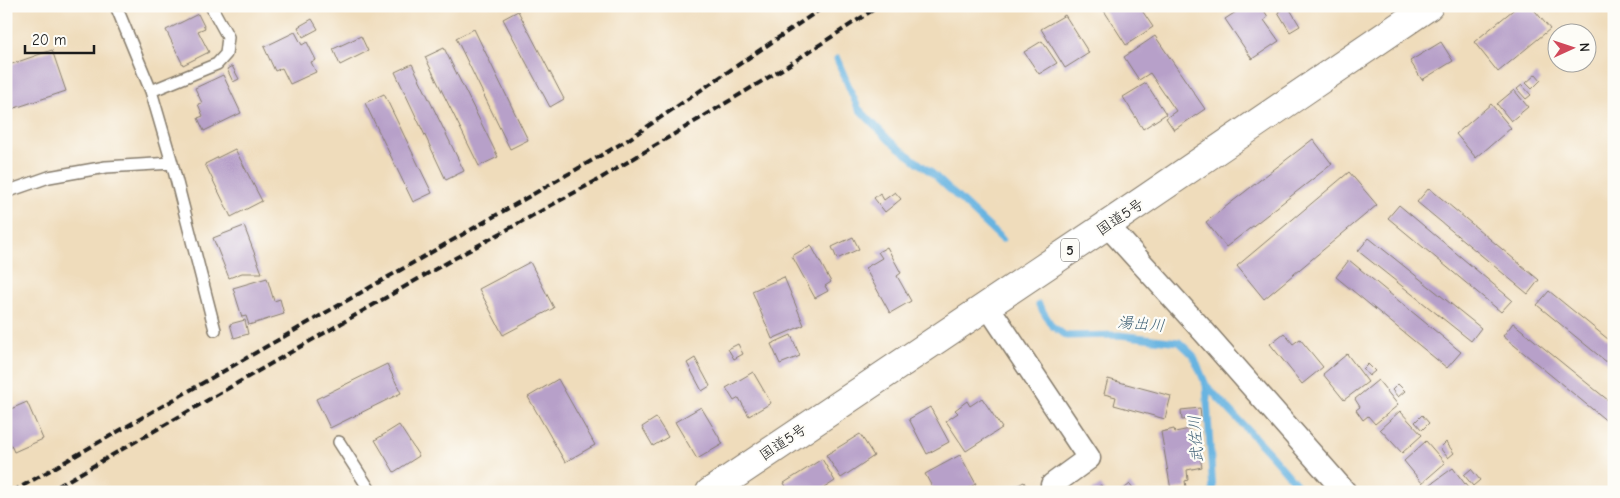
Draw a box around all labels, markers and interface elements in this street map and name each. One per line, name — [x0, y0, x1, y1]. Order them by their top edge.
scale bar — [25, 22, 94, 54]
north arrow — [1548, 22, 1598, 72]
text: 20 m — [32, 31, 66, 49]
text: N — [1576, 42, 1593, 52]
street label: 国道5号 — [1093, 195, 1147, 239]
road number: 5 — [1061, 238, 1079, 262]
water label: 湯出川 — [1116, 313, 1166, 335]
water label: 武佐川 — [1185, 414, 1207, 464]
street label: 国道5号 — [756, 420, 810, 464]

